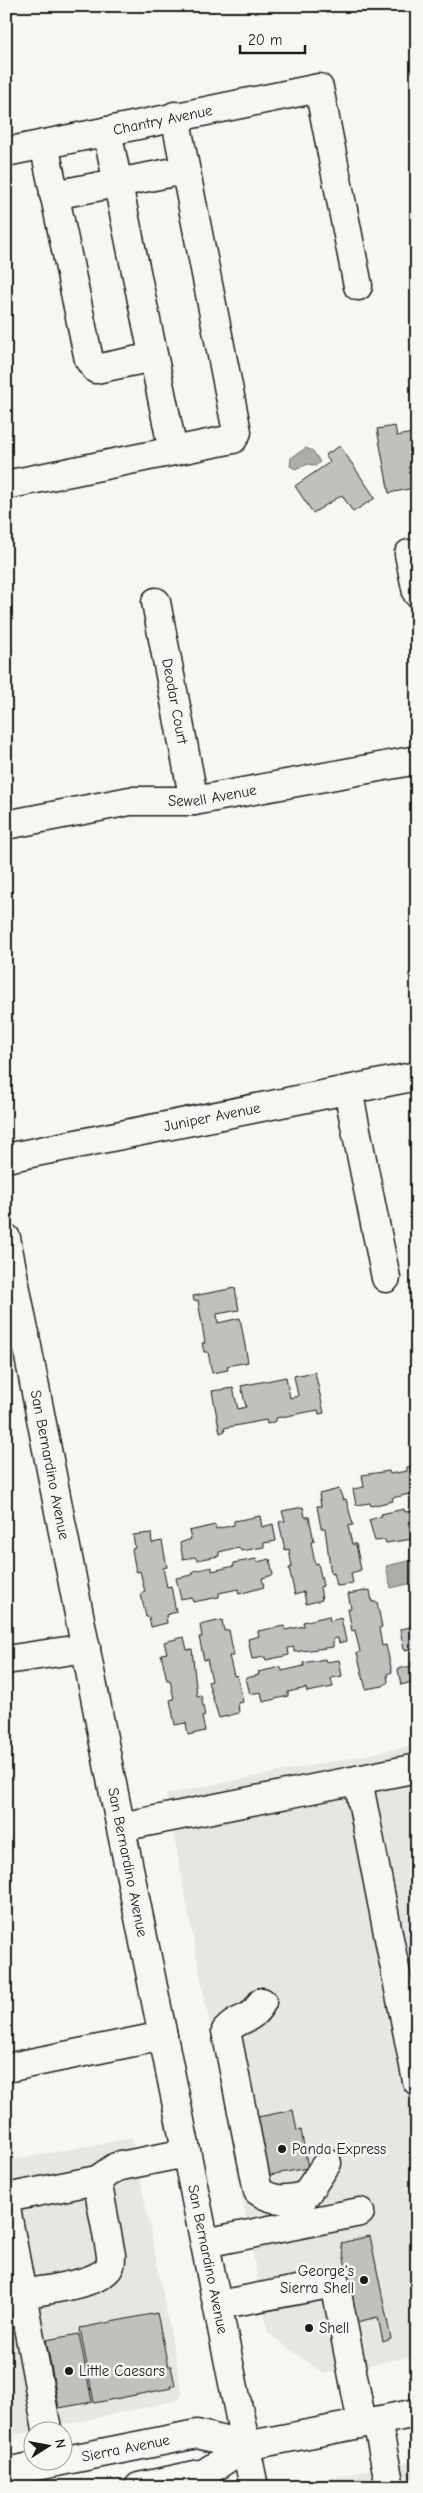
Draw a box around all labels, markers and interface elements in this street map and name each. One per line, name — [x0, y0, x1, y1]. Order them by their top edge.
scale bar — [240, 22, 306, 54]
text: 20 m — [248, 31, 282, 49]
street label: Chantry Avenue — [111, 101, 215, 139]
street label: Deodar Court — [158, 657, 192, 746]
street label: Sewell Avenue — [168, 781, 258, 810]
street label: Juniper Avenue — [162, 1098, 262, 1135]
street label: San Bernardino Avenue — [27, 1388, 73, 1542]
street label: San Bernardino Avenue — [104, 1786, 152, 1939]
place label: Panda Express — [292, 2140, 386, 2158]
marker: Panda Express — [276, 2143, 288, 2155]
street label: San Bernardino Avenue — [184, 2183, 232, 2336]
place label: George's Sierra Shell — [280, 2262, 354, 2297]
marker: George's Sierra Shell — [358, 2274, 370, 2286]
place label: Shell — [319, 2319, 349, 2337]
marker: Shell — [303, 2322, 315, 2334]
place label: Little Caesars — [79, 2362, 165, 2380]
marker: Little Caesars — [63, 2365, 75, 2377]
north arrow — [22, 2420, 72, 2470]
street label: Sierra Avenue — [80, 2431, 172, 2466]
text: N — [51, 2438, 69, 2450]

